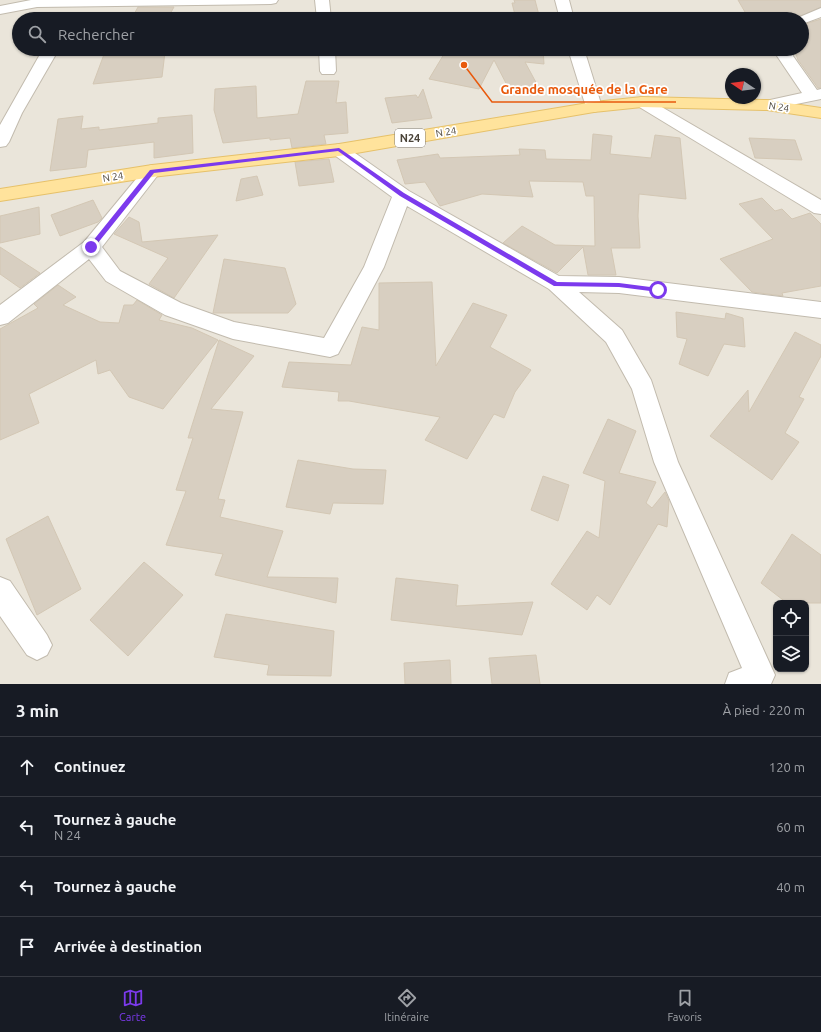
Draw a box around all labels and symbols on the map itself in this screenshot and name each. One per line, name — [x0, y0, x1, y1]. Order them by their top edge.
north arrow — [725, 68, 761, 104]
callout: Grande mosquée de la Gare — [492, 77, 676, 102]
text: Grande mosquée de la Gare — [500, 82, 668, 96]
street label: N 24 — [768, 100, 790, 114]
street label: N 24 — [435, 125, 457, 139]
road number: N24 — [395, 129, 425, 147]
street label: N 24 — [102, 170, 124, 184]
route end — [82, 238, 100, 256]
route start — [649, 281, 667, 299]

